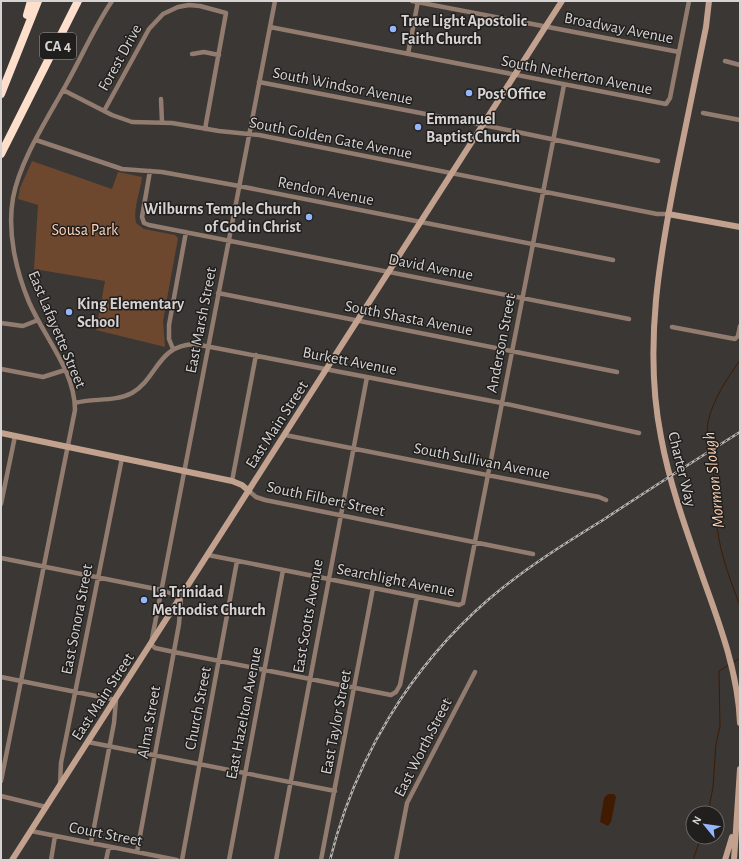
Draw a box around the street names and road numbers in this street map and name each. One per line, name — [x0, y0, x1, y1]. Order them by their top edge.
street label: Broadway Avenue — [563, 10, 675, 47]
street label: Forest Drive — [95, 21, 145, 94]
road number: CA 4 — [40, 33, 76, 59]
street label: South Netherton Avenue — [500, 52, 654, 97]
street label: South Windsor Avenue — [272, 65, 414, 107]
street label: South Golden Gate Avenue — [248, 114, 413, 162]
street label: Rendon Avenue — [276, 174, 375, 208]
street label: David Avenue — [387, 251, 474, 283]
street label: East Marsh Street — [183, 266, 219, 375]
street label: East Lafayette Street — [24, 268, 89, 391]
street label: Anderson Street — [484, 292, 518, 394]
street label: South Shasta Avenue — [343, 298, 474, 338]
street label: Burkett Avenue — [301, 344, 398, 378]
street label: East Main Street — [243, 378, 311, 471]
street label: Charter Way — [664, 430, 699, 509]
street label: South Sullivan Avenue — [413, 440, 551, 482]
street label: South Filbert Street — [265, 479, 386, 519]
street label: East Scotts Avenue — [290, 558, 326, 674]
street label: Searchlight Avenue — [335, 561, 456, 599]
street label: East Sonora Street — [58, 563, 96, 676]
street label: East Hazelton Avenue — [223, 646, 265, 781]
street label: East Main Street — [69, 650, 137, 743]
street label: Church Street — [182, 665, 214, 751]
street label: East Taylor Street — [318, 668, 355, 776]
street label: Alma Street — [135, 684, 163, 760]
street label: East Worth Street — [391, 695, 455, 799]
street label: Court Street — [68, 819, 144, 849]

